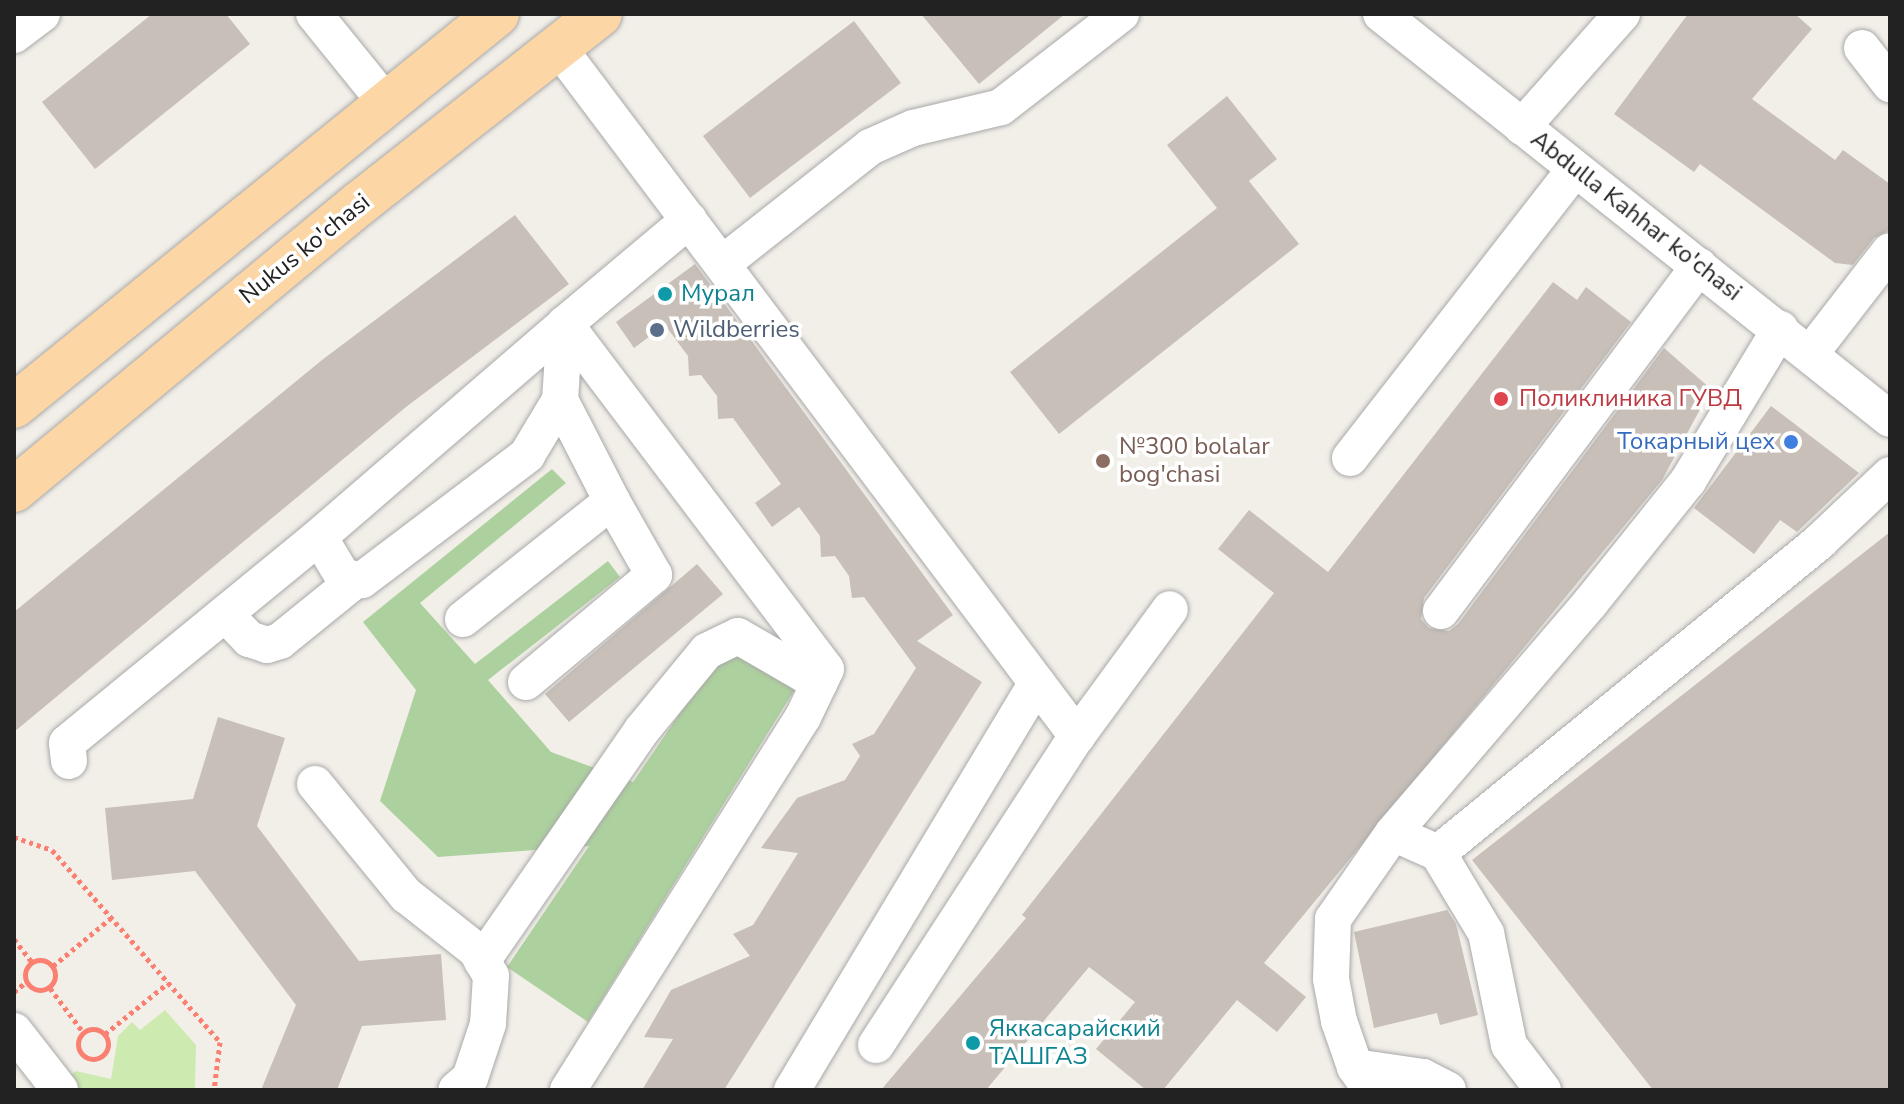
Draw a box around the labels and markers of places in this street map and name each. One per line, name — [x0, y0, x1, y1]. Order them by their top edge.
place label: Мурал — [681, 280, 755, 308]
marker: Мурал — [656, 285, 674, 303]
place label: Wildberries — [673, 316, 800, 344]
marker: Wildberries — [648, 321, 666, 339]
place label: Поликлиника ГУВД — [1519, 385, 1742, 413]
marker: Поликлиника ГУВД — [1490, 388, 1512, 410]
place label: Токарный цех — [1617, 428, 1775, 456]
place label: №300 bolalar bog'chasi — [1119, 433, 1270, 489]
marker: Токарный цех — [1782, 433, 1800, 451]
marker: №300 bolalar bog'chasi — [1094, 452, 1112, 470]
place label: Яккасарайский ТАШГАЗ — [989, 1015, 1161, 1071]
marker: Яккасарайский ТАШГАЗ — [964, 1034, 982, 1052]

